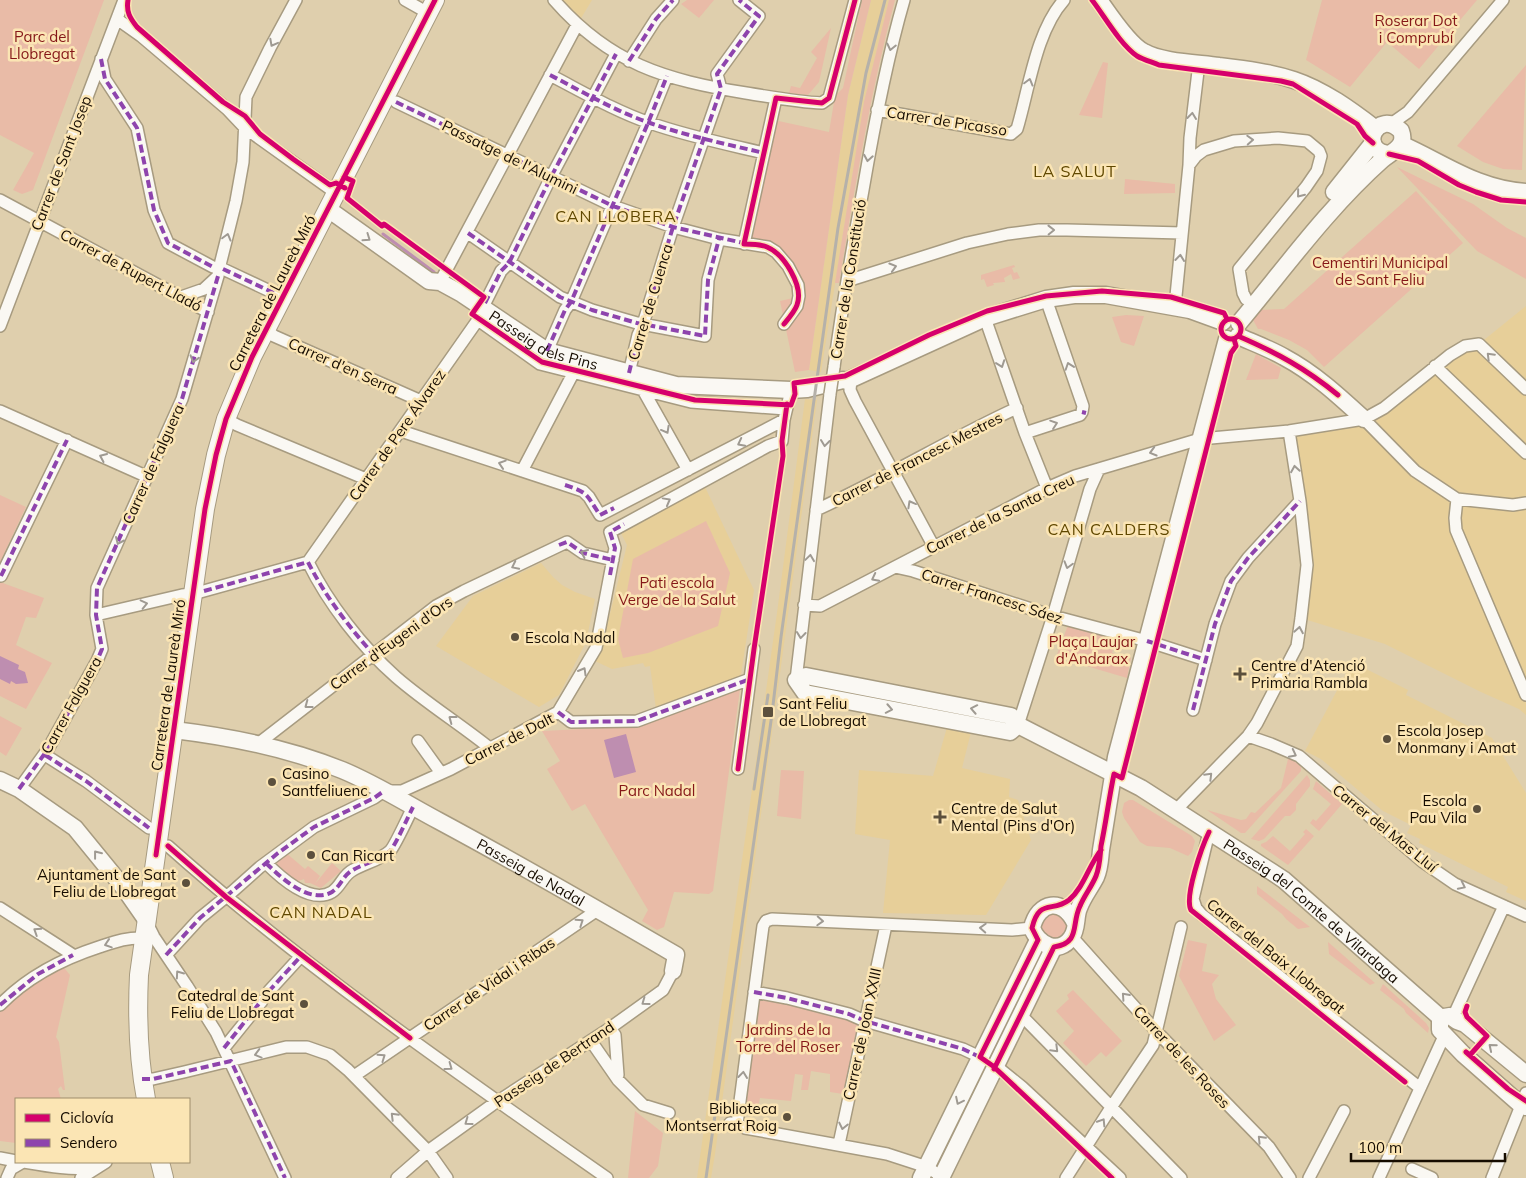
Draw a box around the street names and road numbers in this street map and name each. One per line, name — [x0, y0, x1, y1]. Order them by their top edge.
street label: Carrer de Sant Josep — [27, 93, 95, 233]
street label: Carrer de Picasso — [885, 102, 1009, 140]
street label: Passatge de l'Alumini — [439, 116, 581, 198]
street label: Carrer de la Constitució — [826, 198, 870, 360]
street label: Carretera de Laureà Miró — [224, 211, 320, 375]
street label: Carrer de Rupert Lladó — [57, 225, 205, 315]
street label: Carrer de Cuenca — [623, 242, 677, 362]
street label: Passeig dels Pins — [486, 306, 600, 374]
street label: Carrer d'en Serra — [285, 333, 401, 399]
street label: Carrer de Pere Álvarez — [344, 365, 450, 504]
street label: Carrer de Falguera — [118, 401, 188, 527]
street label: Carrer de Francesc Mestres — [829, 408, 1005, 510]
street label: Carrer de la Santa Creu — [923, 470, 1077, 558]
street label: Carrer Francesc Sáez — [919, 564, 1065, 628]
street label: Carrer d'Eugeni d'Ors — [326, 592, 456, 694]
street label: Carretera de Laureà Miró — [147, 598, 189, 772]
street label: Carrer Falguera — [36, 653, 106, 757]
street label: Carrer de Dalt — [461, 708, 557, 770]
street label: Carrer del Mas Lluí — [1329, 780, 1442, 877]
street label: Passeig de Nadal — [474, 834, 588, 910]
street label: Passeig del Comte de Vilardaga — [1220, 834, 1404, 987]
street label: Carrer del Baix Llobregat — [1203, 894, 1349, 1018]
street label: Carrer de Vidal i Ribas — [420, 933, 558, 1035]
street label: Carrer de Joan XXIII — [839, 966, 885, 1102]
street label: Carrer de les Roses — [1130, 1002, 1234, 1112]
street label: Passeig de Bertrand — [490, 1017, 618, 1111]

